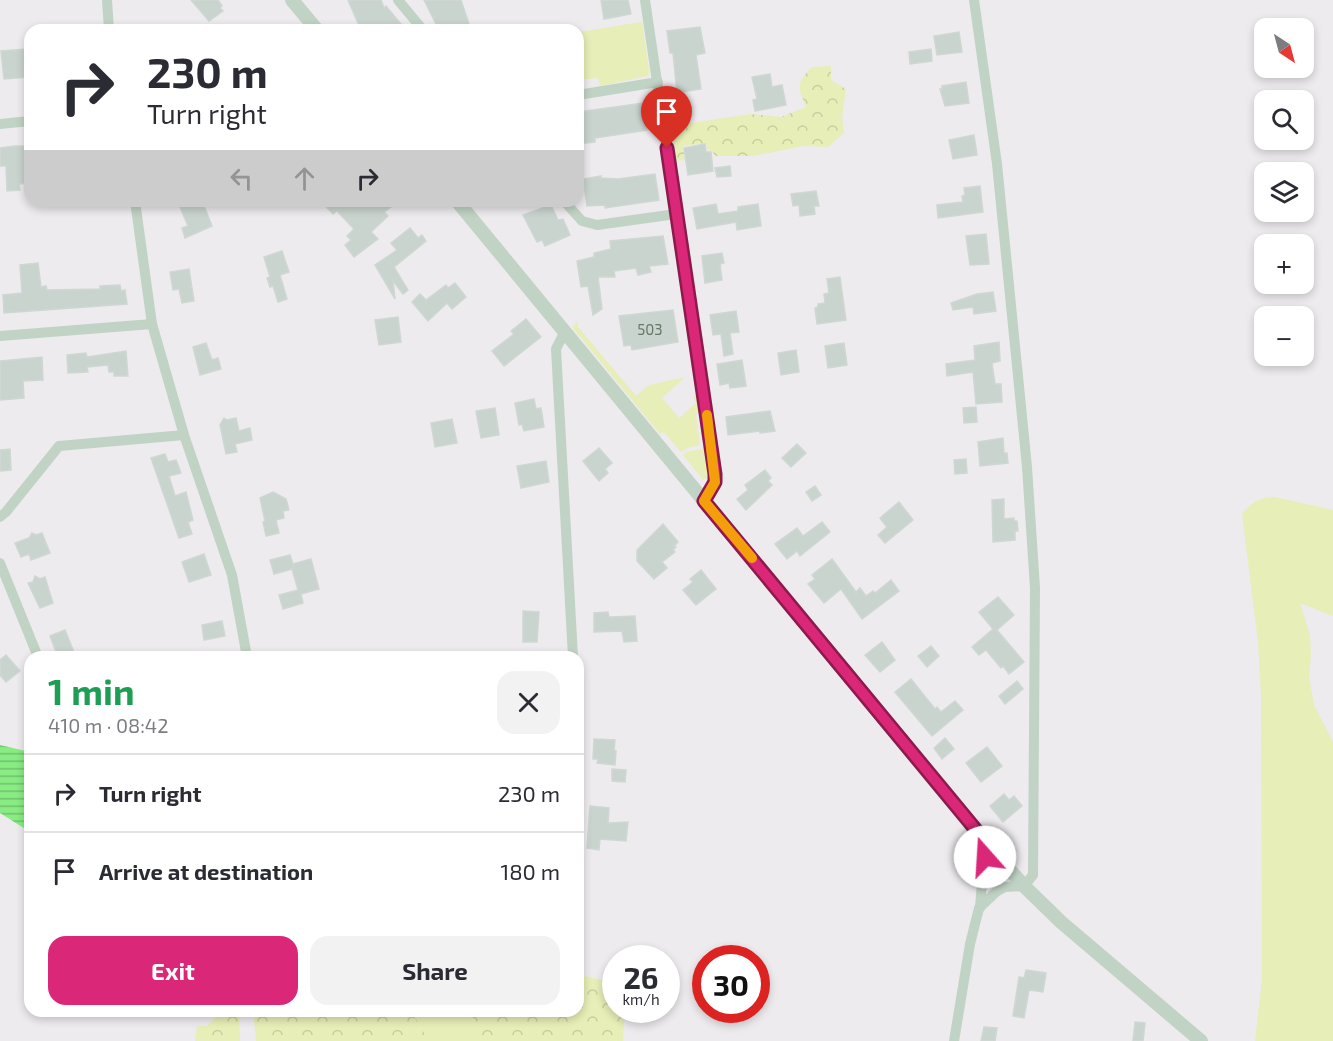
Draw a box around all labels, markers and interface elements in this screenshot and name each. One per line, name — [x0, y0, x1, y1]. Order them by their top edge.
north arrow — [1254, 18, 1314, 78]
map controls — [1254, 18, 1314, 366]
text: 230 m — [147, 46, 268, 96]
icon: right — [48, 48, 126, 126]
pin — [641, 86, 692, 148]
button: search — [1254, 90, 1314, 150]
icon: arrive — [650, 95, 683, 128]
text: Turn right — [147, 97, 267, 129]
icon: left — [225, 162, 258, 195]
icon: ahead — [288, 162, 321, 195]
icon: right — [351, 162, 384, 195]
button: layers — [1254, 162, 1314, 222]
button: + — [1254, 234, 1314, 294]
button: − — [1254, 306, 1314, 366]
house number: 503 — [637, 320, 663, 338]
text: 1 min — [48, 669, 135, 712]
button: close — [497, 671, 560, 734]
text: 410 m · 08:42 — [48, 713, 168, 737]
icon: right — [48, 777, 81, 810]
text: Turn right — [99, 780, 201, 806]
text: 230 m — [498, 780, 560, 806]
position arrow — [953, 825, 1017, 889]
icon: arrive — [48, 855, 81, 888]
text: Arrive at destination — [99, 858, 313, 884]
text: 180 m — [500, 858, 560, 884]
button: Exit — [48, 936, 298, 1005]
button: Share — [310, 936, 560, 1005]
speed limit sign: 30 — [692, 945, 770, 1023]
text: 26 — [623, 959, 659, 995]
text: km/h — [622, 990, 660, 1008]

